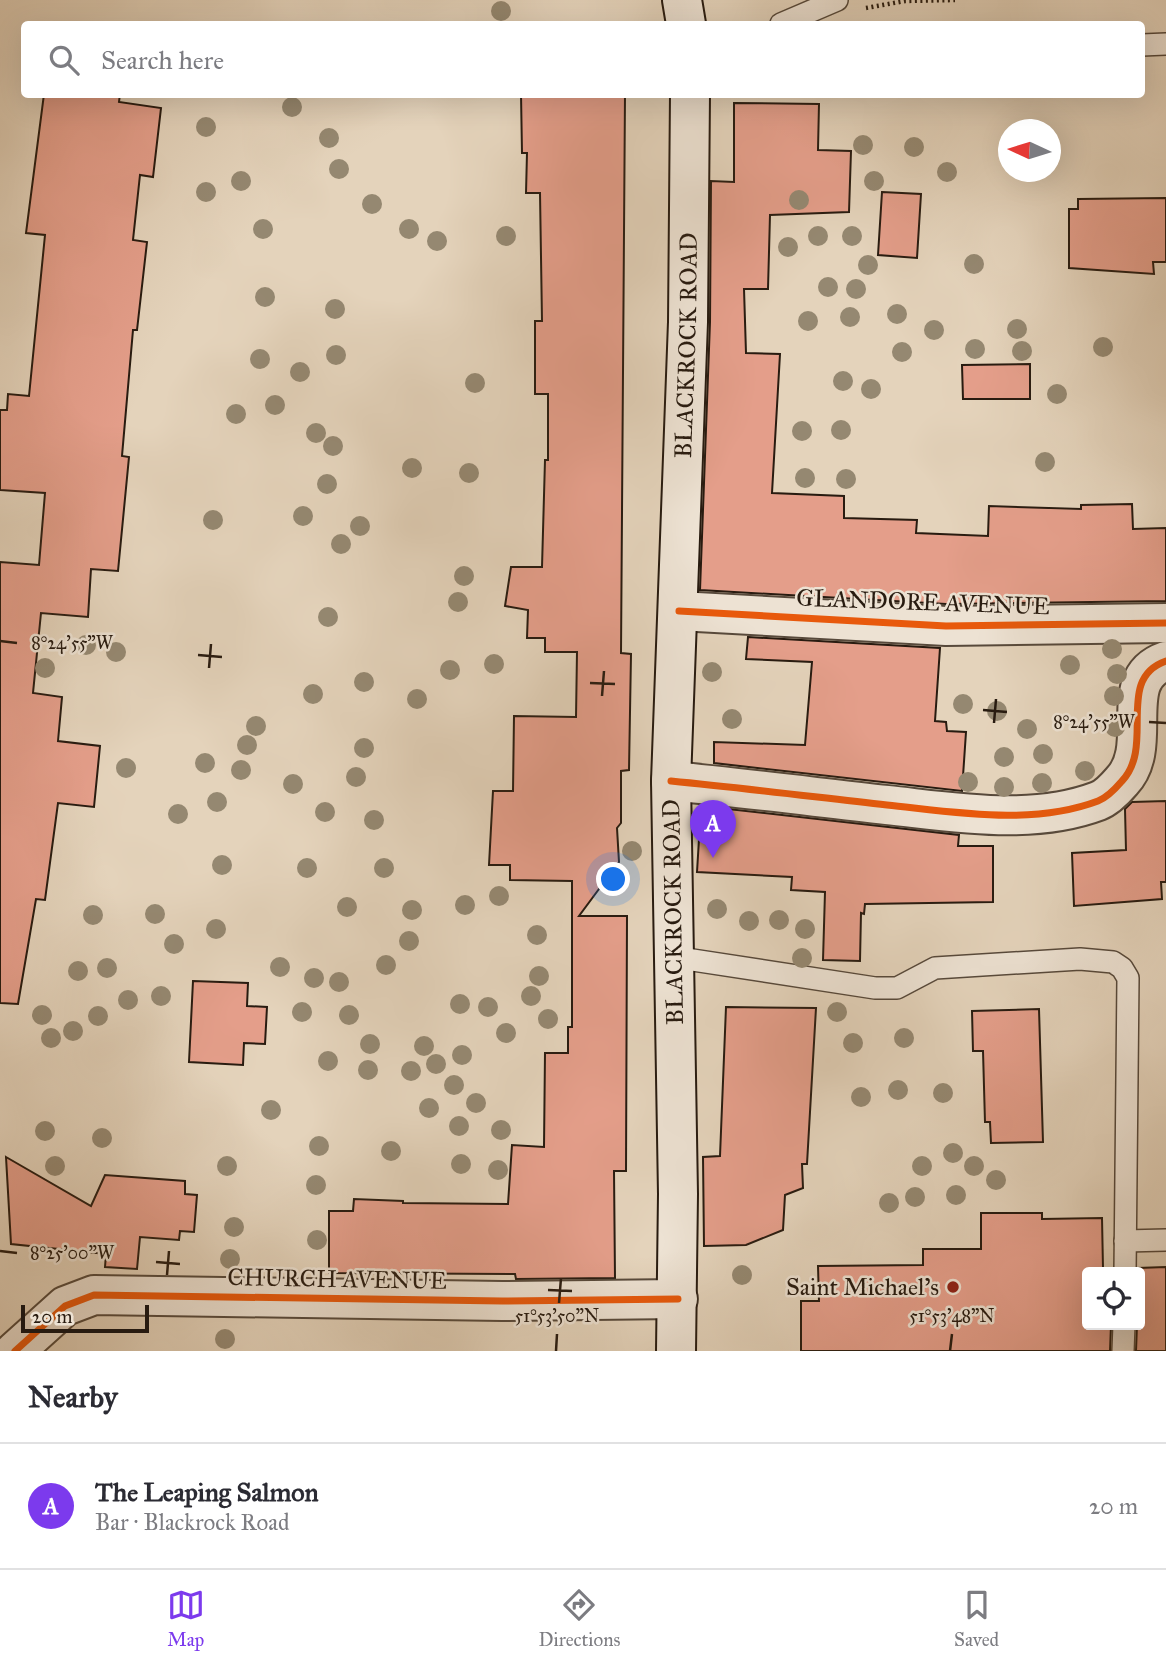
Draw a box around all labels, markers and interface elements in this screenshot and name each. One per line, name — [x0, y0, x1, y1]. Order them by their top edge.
search box — [21, 21, 1145, 98]
icon: search — [45, 41, 83, 79]
text: Search here — [101, 44, 224, 76]
north arrow — [998, 119, 1061, 182]
street label: BLACKROCK ROAD — [668, 232, 704, 459]
street label: GLANDORE AVENUE — [796, 583, 1050, 621]
text: 8°24'55"W — [31, 632, 114, 654]
text: 8°24'55"W — [1053, 711, 1136, 733]
street label: BLACKROCK ROAD — [656, 799, 690, 1025]
pin: A — [690, 800, 736, 858]
your location — [596, 862, 630, 896]
text: 8°25'00"W — [30, 1242, 115, 1264]
street label: CHURCH AVENUE — [227, 1262, 447, 1296]
map controls — [1082, 1267, 1145, 1330]
button: locate — [1082, 1267, 1145, 1330]
place label: Saint Michael's — [786, 1272, 939, 1302]
marker: Saint Michael's — [945, 1279, 961, 1295]
scale bar — [21, 1302, 149, 1334]
text: 20 m — [32, 1305, 73, 1328]
text: 51°53'50"N — [515, 1305, 599, 1327]
text: 51°53'48"N — [909, 1305, 995, 1327]
text: Nearby — [28, 1379, 118, 1415]
text: The Leaping Salmon — [95, 1476, 319, 1508]
text: A — [43, 1492, 59, 1520]
text: 20 m — [1089, 1492, 1138, 1520]
text: Bar · Blackrock Road — [95, 1508, 290, 1536]
tab: Map — [167, 1586, 205, 1651]
tab: Directions — [538, 1586, 620, 1651]
tab: Saved — [954, 1586, 999, 1651]

